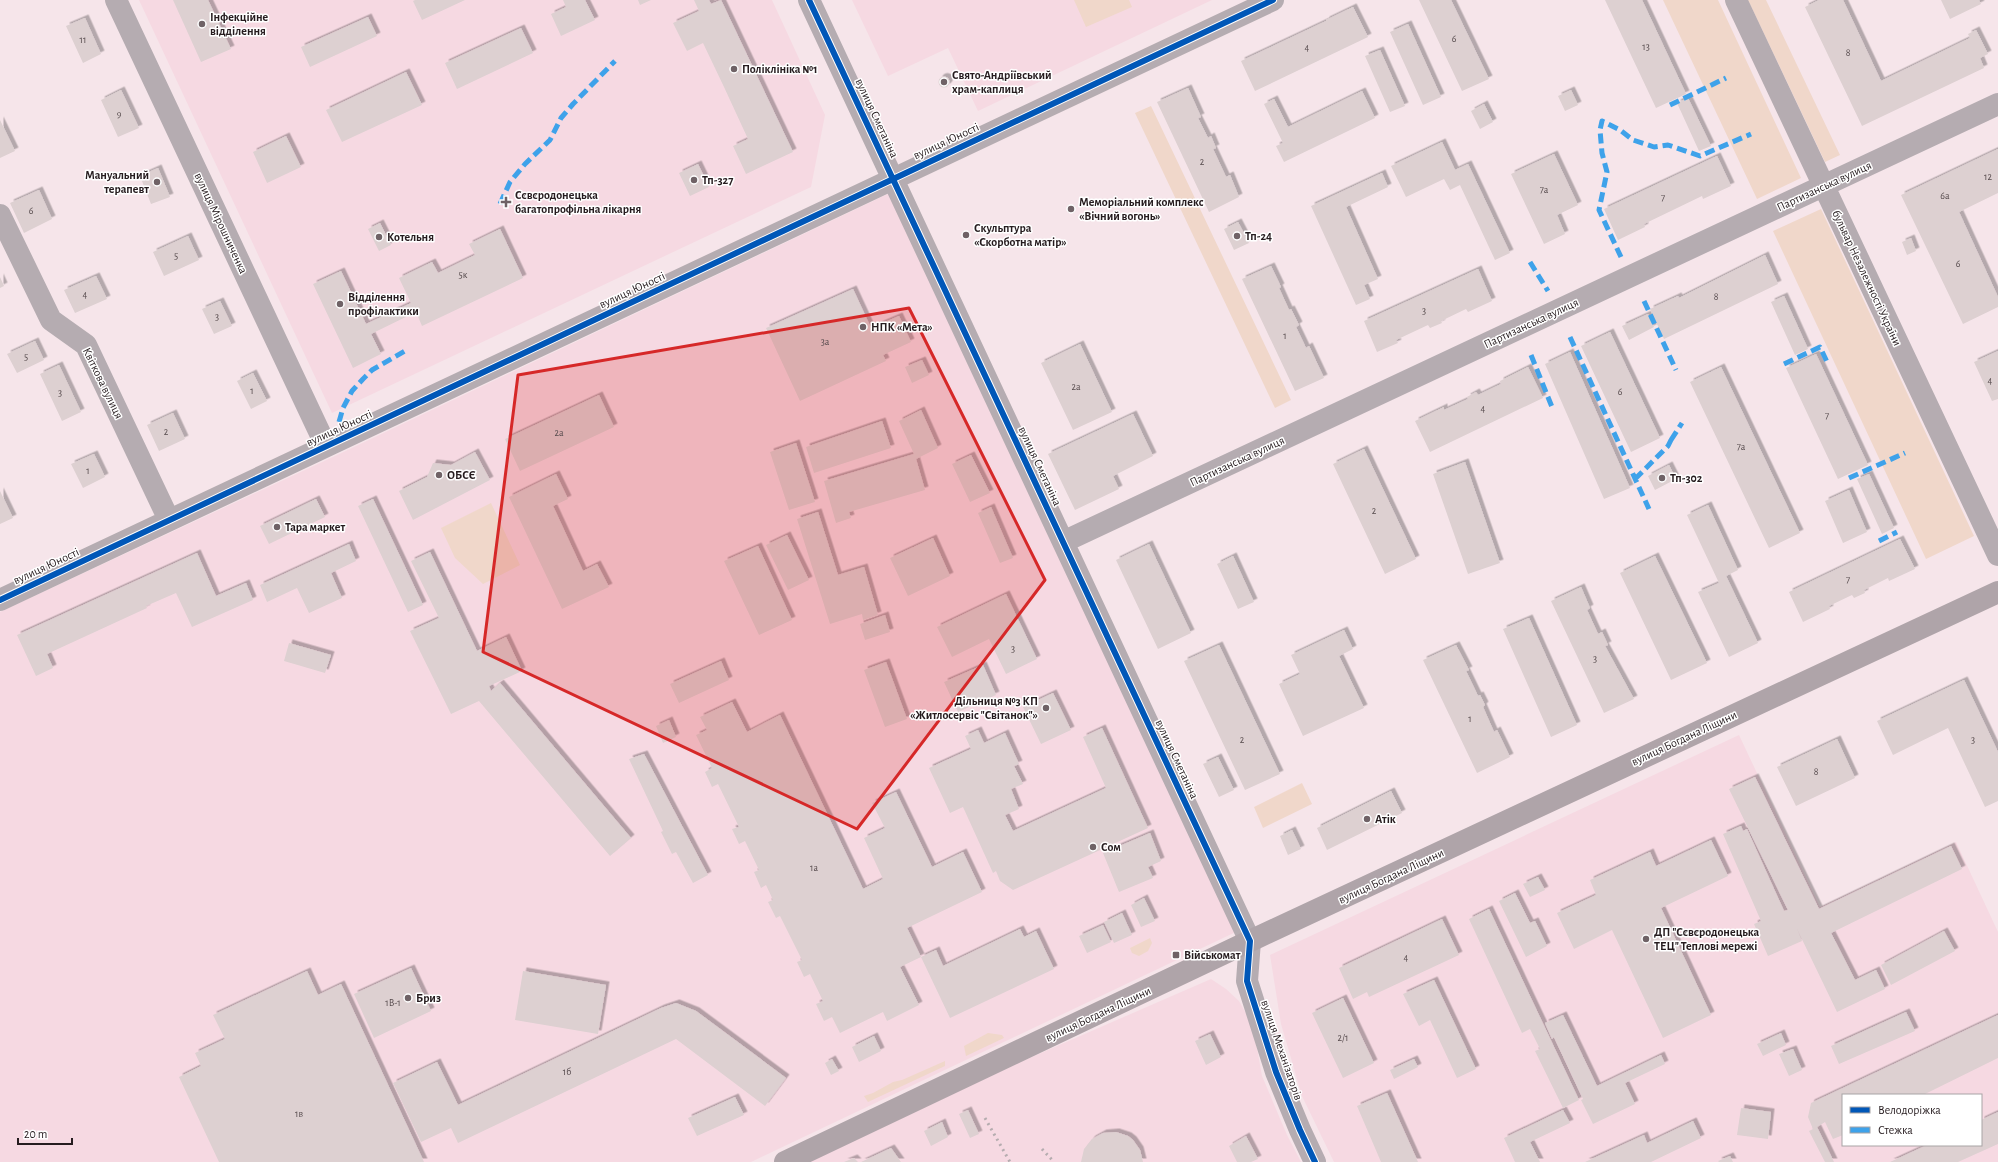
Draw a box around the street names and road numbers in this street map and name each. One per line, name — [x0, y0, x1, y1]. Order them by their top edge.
street label: вулиця Сметаніна — [852, 76, 901, 160]
street label: вулиця Юності — [911, 121, 981, 162]
street label: Партизанська вулиця — [1775, 159, 1874, 214]
street label: вулиця Мірошниченка — [191, 171, 250, 276]
street label: бульвар Незалежності України — [1829, 208, 1904, 348]
street label: вулиця Юності — [597, 270, 667, 311]
street label: Партизанська вулиця — [1482, 296, 1581, 351]
street label: Квіткова вулиця — [80, 346, 125, 421]
street label: вулиця Юності — [304, 408, 374, 449]
street label: вулиця Сметаніна — [1015, 424, 1064, 508]
street label: Партизанська вулиця — [1188, 434, 1287, 489]
street label: вулиця Юності — [11, 546, 81, 587]
street label: вулиця Богдана Ліщини — [1629, 708, 1739, 769]
street label: вулиця Сметаніна — [1152, 717, 1201, 801]
street label: вулиця Богдана Ліщини — [1336, 846, 1446, 907]
street label: вулиця Богдана Ліщини — [1043, 984, 1153, 1045]
street label: вулиця Механізаторів — [1258, 998, 1305, 1102]

